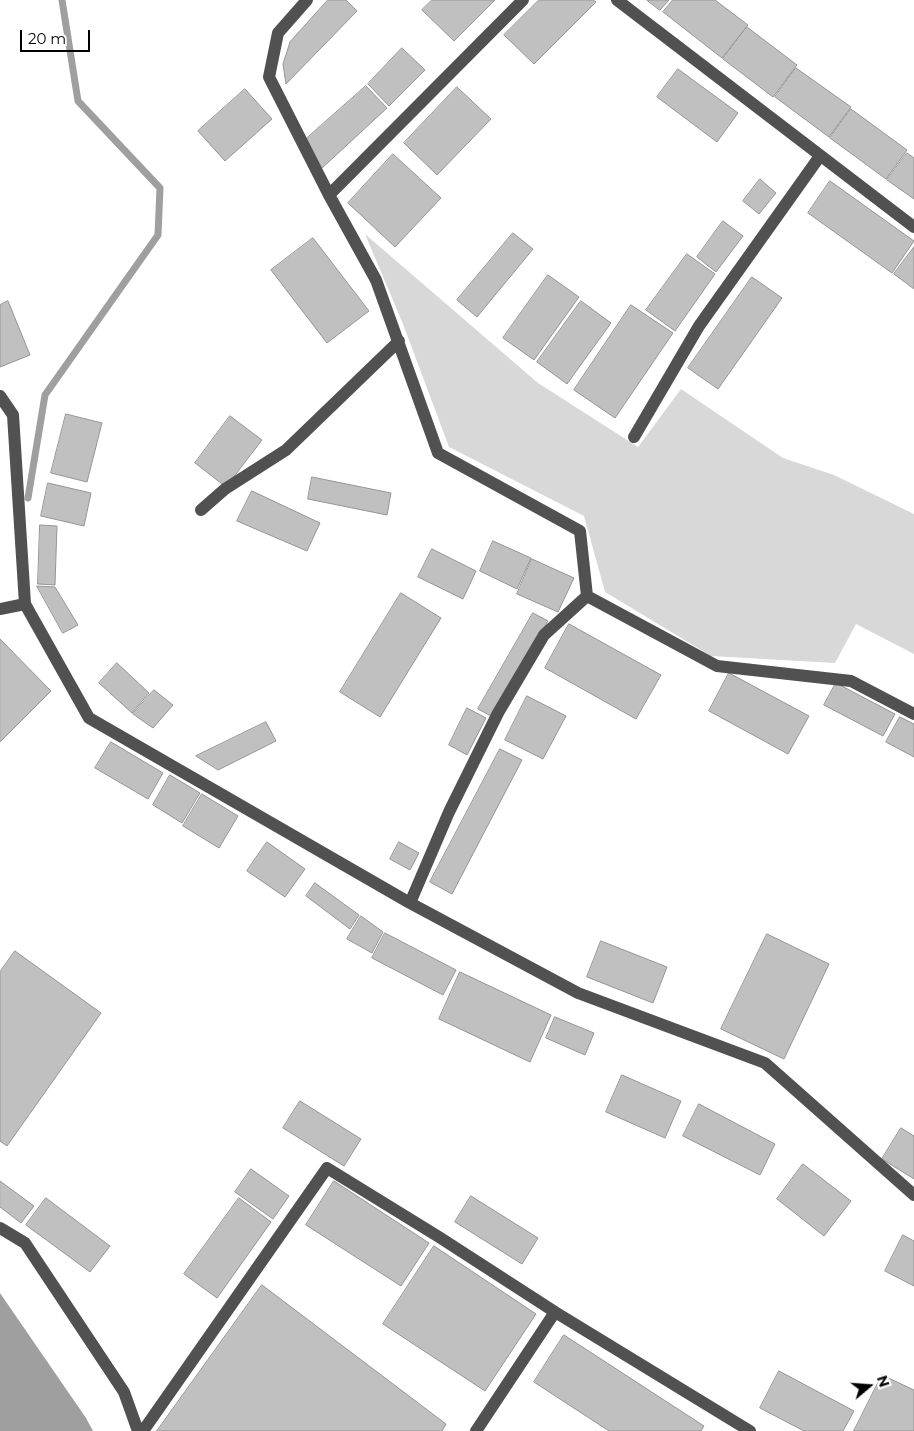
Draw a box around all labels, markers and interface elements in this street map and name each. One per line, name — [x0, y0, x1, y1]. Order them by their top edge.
scale bar — [22, 20, 92, 52]
text: 20 m — [28, 29, 66, 48]
north arrow — [844, 1361, 894, 1411]
text: N — [873, 1373, 894, 1390]

